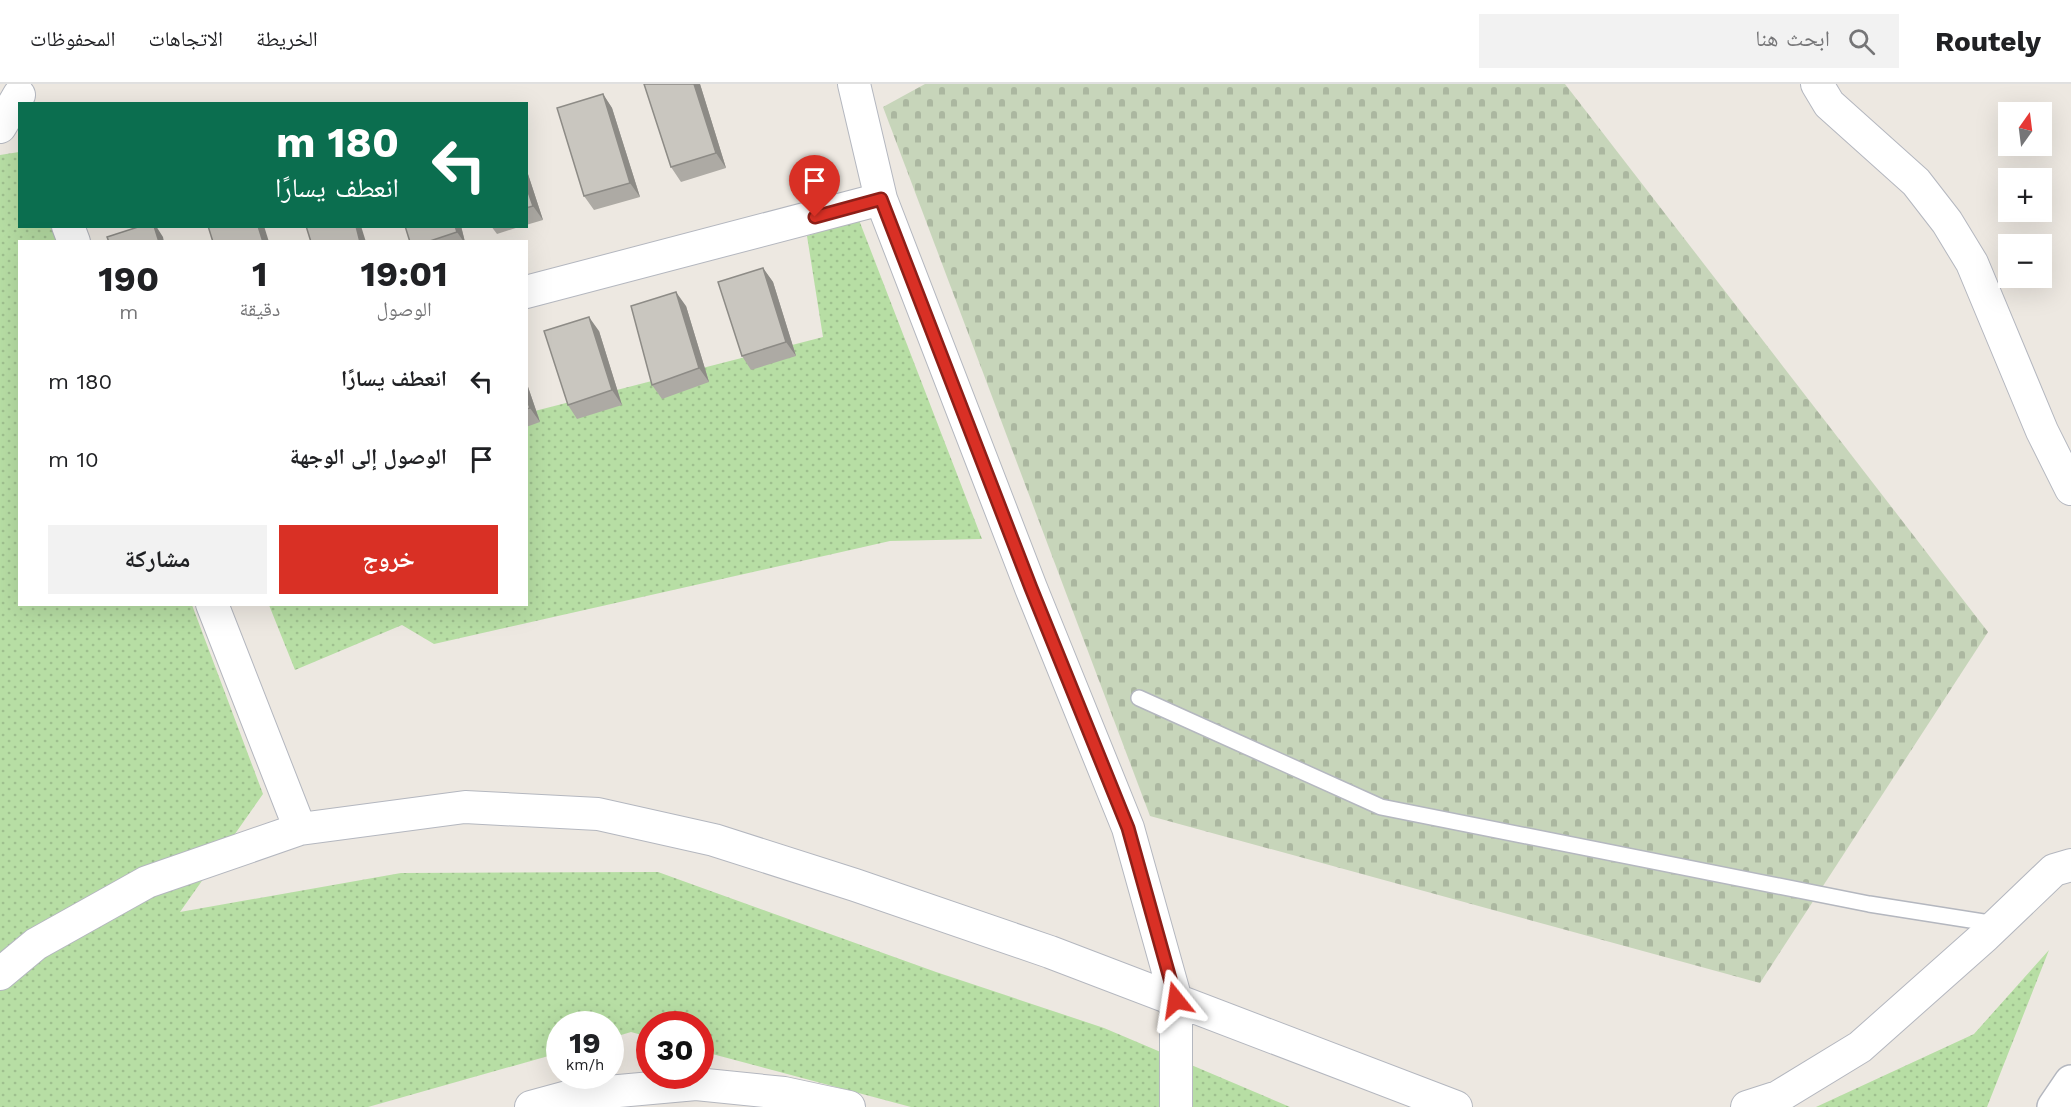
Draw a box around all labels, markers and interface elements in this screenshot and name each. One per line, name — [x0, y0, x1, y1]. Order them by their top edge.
search box — [1479, 14, 1899, 68]
icon: search — [1845, 25, 1878, 58]
text: Routely — [1935, 25, 2041, 58]
text: المحفوظات — [30, 26, 115, 51]
text: الاتجاهات — [148, 26, 223, 51]
text: الخريطة — [256, 26, 318, 51]
text: ابحث هنا — [1755, 26, 1830, 51]
north arrow — [1998, 102, 2052, 156]
map controls — [1998, 102, 2052, 288]
text: 180 m — [276, 118, 399, 167]
icon: left — [420, 126, 498, 204]
pin — [789, 155, 840, 217]
icon: arrive — [798, 164, 831, 197]
button: + — [1998, 168, 2052, 222]
text: انعطف يسارًا — [275, 172, 399, 204]
button: − — [1998, 234, 2052, 288]
text: 1 — [252, 253, 268, 295]
text: 19:01 — [360, 253, 448, 295]
text: 190 — [98, 258, 159, 300]
text: دقيقة — [240, 297, 280, 321]
text: الوصول — [376, 297, 432, 321]
text: m — [119, 300, 138, 324]
icon: left — [465, 365, 498, 398]
text: انعطف يسارًا — [341, 366, 447, 391]
text: 180 m — [48, 369, 112, 394]
icon: arrive — [465, 443, 498, 476]
text: الوصول إلى الوجهة — [290, 444, 447, 469]
text: 10 m — [48, 447, 99, 472]
button: مشاركة — [48, 525, 267, 594]
button: خروج — [279, 525, 498, 594]
position arrow — [1144, 968, 1208, 1032]
speed limit sign: 30 — [636, 1011, 714, 1089]
text: 19 — [569, 1025, 601, 1060]
text: km/h — [566, 1056, 604, 1074]

